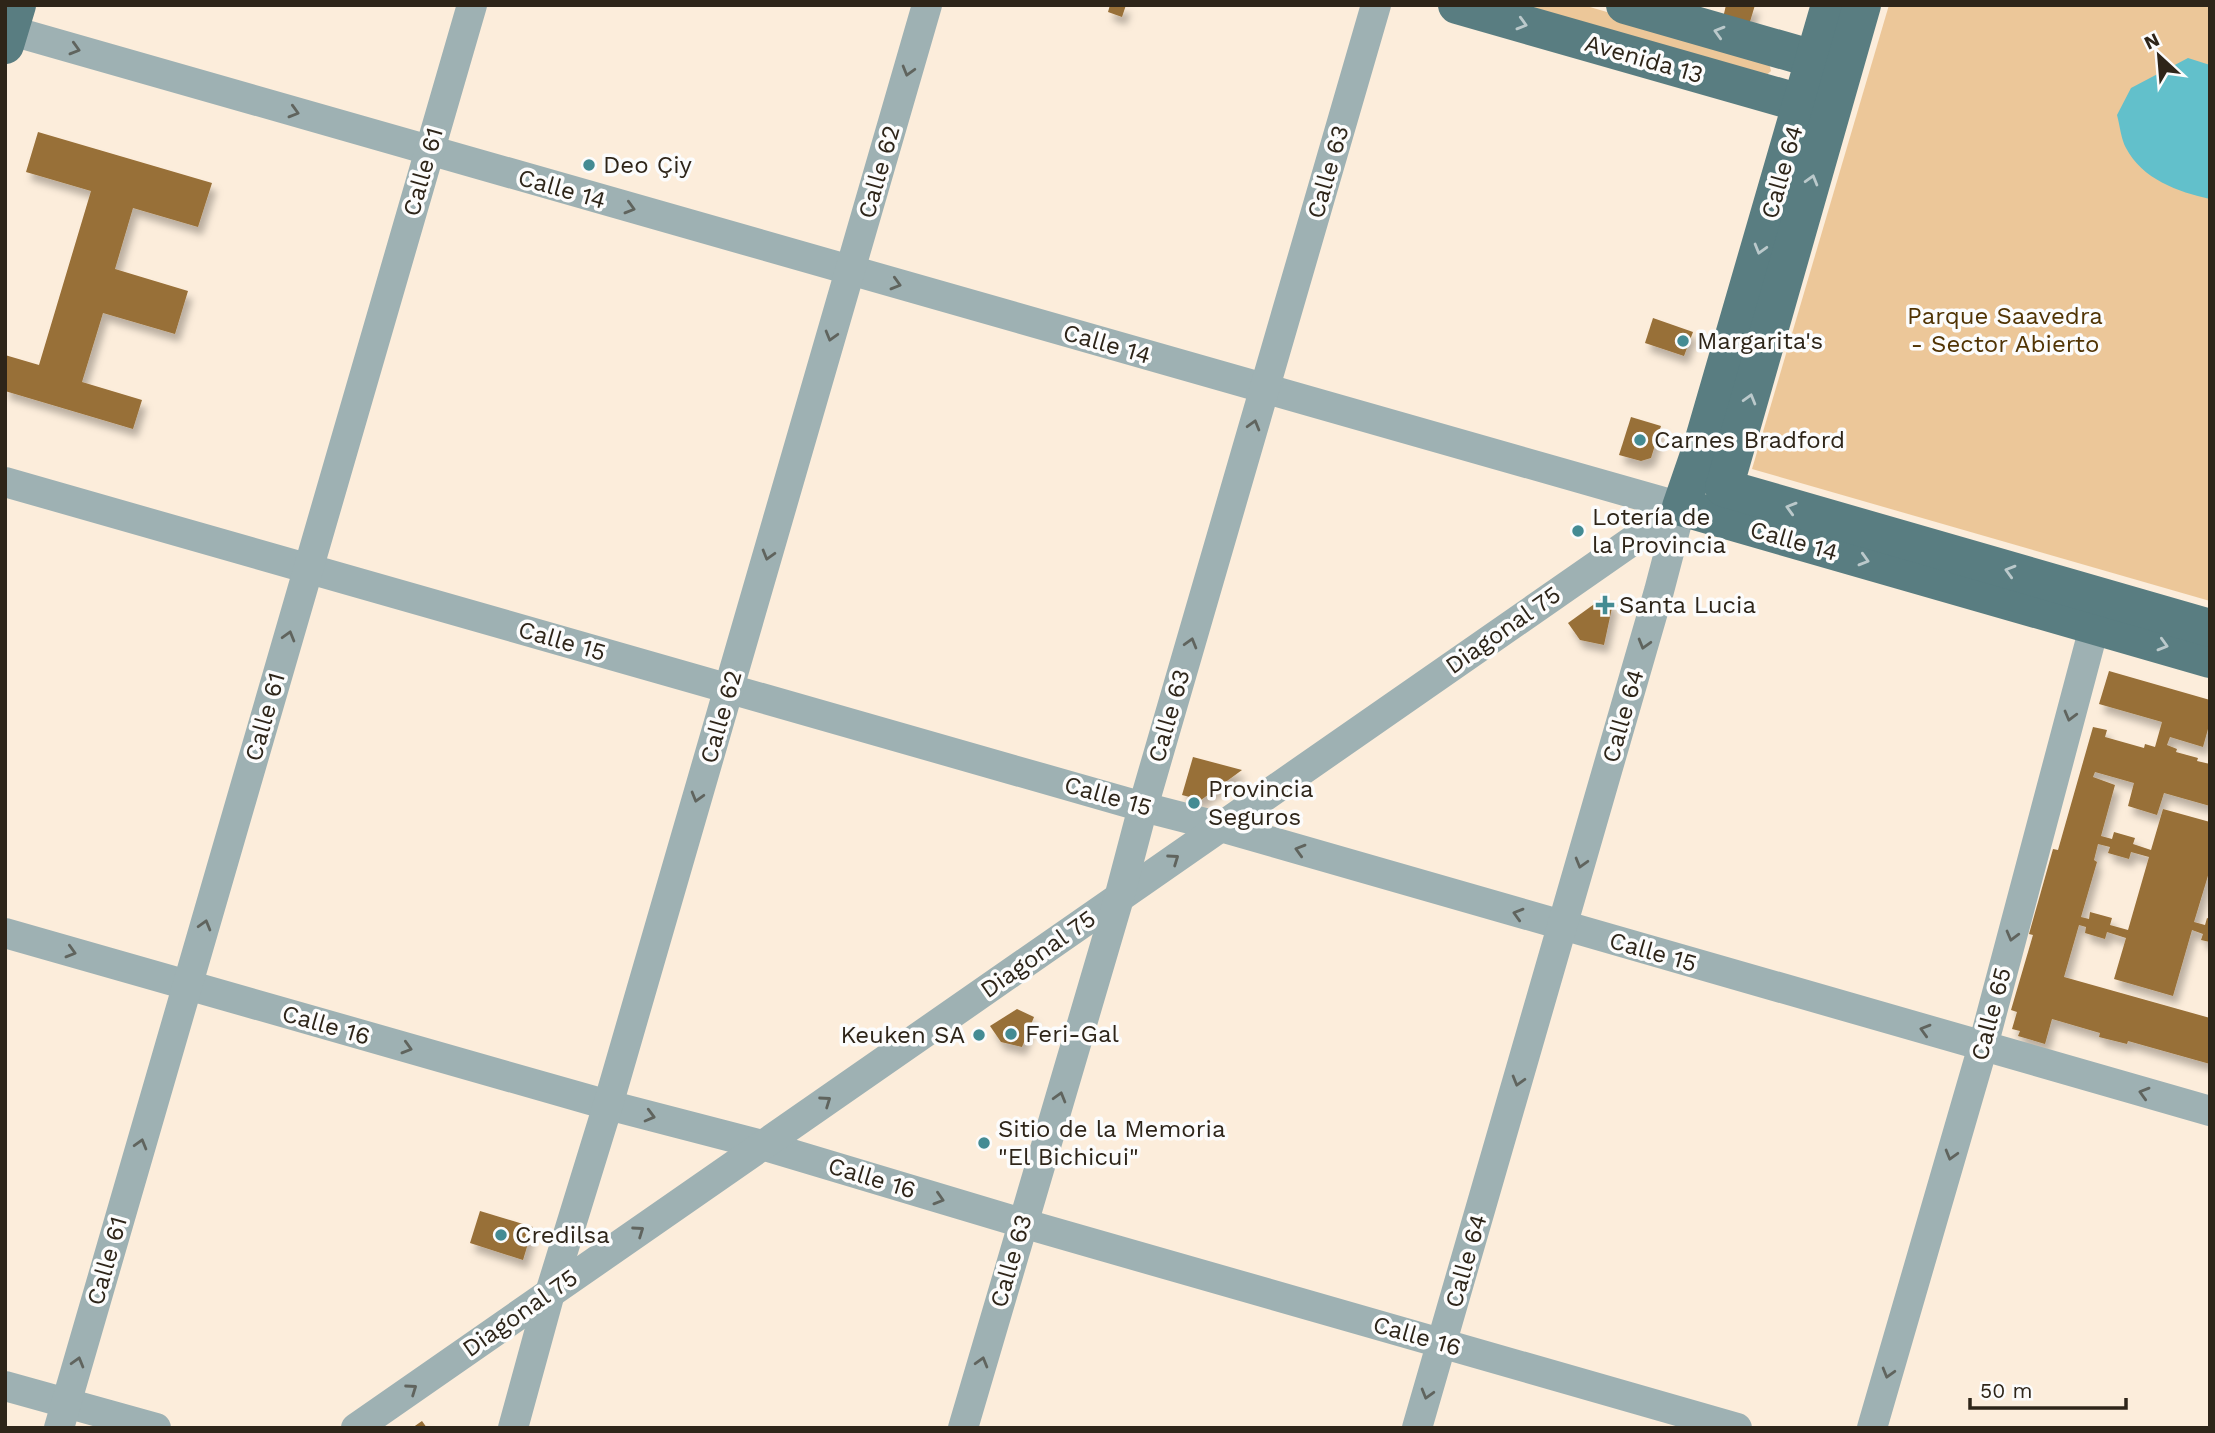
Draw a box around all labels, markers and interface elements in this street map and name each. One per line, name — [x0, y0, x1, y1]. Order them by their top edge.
one-way arrow — [1516, 16, 1528, 30]
north arrow — [2124, 21, 2194, 91]
one-way arrow — [1713, 26, 1725, 40]
text: N — [2140, 28, 2163, 55]
street label: Avenida 13 — [1582, 29, 1706, 89]
one-way arrow — [69, 41, 81, 56]
one-way arrow — [902, 65, 917, 77]
one-way arrow — [288, 103, 300, 118]
street label: Calle 62 — [852, 122, 906, 222]
street label: Calle 63 — [1301, 122, 1355, 222]
street label: Calle 64 — [1755, 122, 1809, 222]
street label: Calle 61 — [397, 125, 449, 219]
place label: Deo Çiy — [603, 151, 693, 179]
marker: Deo Çiy — [581, 157, 597, 173]
street label: Calle 14 — [515, 163, 609, 215]
one-way arrow — [1803, 174, 1818, 186]
one-way arrow — [624, 200, 636, 214]
one-way arrow — [1753, 243, 1768, 255]
one-way arrow — [890, 275, 902, 290]
park label: Parque Saavedra - Sector Abierto — [1907, 302, 2103, 358]
street label: Calle 14 — [1060, 318, 1154, 370]
place label: Margarita's — [1697, 327, 1823, 355]
one-way arrow — [825, 330, 840, 342]
marker: Margarita's — [1675, 333, 1691, 349]
one-way arrow — [1741, 393, 1756, 405]
one-way arrow — [1246, 419, 1261, 431]
place label: Carnes Bradford — [1654, 426, 1845, 454]
marker: Carnes Bradford — [1632, 432, 1648, 448]
one-way arrow — [1785, 502, 1797, 517]
place label: Lotería de la Provincia — [1592, 503, 1726, 559]
street label: Calle 14 — [1747, 515, 1841, 567]
marker: Lotería de la Provincia — [1570, 523, 1586, 539]
one-way arrow — [761, 549, 776, 561]
one-way arrow — [1858, 552, 1870, 567]
one-way arrow — [2004, 565, 2016, 580]
street label: Diagonal 75 — [1440, 580, 1566, 680]
place label: Santa Lucia — [1619, 591, 1756, 619]
marker: Santa Lucia — [1597, 597, 1613, 613]
street label: Calle 15 — [515, 615, 609, 667]
one-way arrow — [280, 630, 295, 642]
one-way arrow — [1182, 637, 1197, 649]
one-way arrow — [2157, 637, 2169, 652]
one-way arrow — [1638, 638, 1652, 650]
street label: Calle 63 — [1142, 666, 1196, 766]
street label: Calle 64 — [1596, 666, 1650, 766]
street label: Calle 62 — [694, 667, 748, 767]
street label: Calle 61 — [239, 670, 291, 764]
one-way arrow — [2064, 710, 2078, 722]
street label: Calle 15 — [1061, 770, 1155, 822]
place label: Provincia Seguros — [1208, 775, 1314, 831]
one-way arrow — [691, 791, 706, 803]
marker: Provincia Seguros — [1186, 795, 1202, 811]
one-way arrow — [1294, 844, 1306, 858]
one-way arrow — [1166, 855, 1179, 867]
one-way arrow — [1575, 856, 1589, 868]
street label: Diagonal 75 — [975, 904, 1101, 1004]
one-way arrow — [1512, 907, 1524, 922]
one-way arrow — [197, 919, 211, 931]
street label: Calle 15 — [1606, 926, 1700, 978]
one-way arrow — [2006, 929, 2020, 941]
one-way arrow — [65, 943, 77, 958]
street label: Calle 65 — [1965, 964, 2017, 1064]
street label: Calle 16 — [279, 999, 373, 1051]
place label: Feri-Gal — [1025, 1020, 1120, 1048]
place label: Keuken SA — [841, 1021, 965, 1049]
one-way arrow — [1920, 1024, 1932, 1038]
marker: Feri-Gal — [1003, 1026, 1019, 1042]
marker: Keuken SA — [971, 1027, 987, 1043]
one-way arrow — [401, 1040, 413, 1054]
one-way arrow — [1511, 1075, 1526, 1087]
one-way arrow — [2138, 1086, 2150, 1101]
one-way arrow — [1051, 1091, 1066, 1103]
one-way arrow — [818, 1097, 831, 1109]
one-way arrow — [644, 1108, 656, 1122]
place label: Sitio de la Memoria "El Bichicui" — [998, 1115, 1226, 1171]
marker: Sitio de la Memoria "El Bichicui" — [976, 1135, 992, 1151]
one-way arrow — [133, 1138, 148, 1150]
one-way arrow — [1945, 1149, 1959, 1161]
street label: Calle 16 — [825, 1151, 919, 1205]
one-way arrow — [933, 1190, 945, 1205]
street label: Calle 63 — [984, 1211, 1038, 1311]
street label: Calle 64 — [1439, 1211, 1493, 1311]
street label: Calle 61 — [81, 1214, 133, 1308]
place label: Credilsa — [515, 1221, 610, 1249]
marker: Credilsa — [493, 1227, 509, 1243]
one-way arrow — [631, 1227, 644, 1239]
street label: Diagonal 75 — [457, 1263, 583, 1363]
street label: Calle 16 — [1370, 1310, 1464, 1362]
one-way arrow — [69, 1356, 84, 1368]
one-way arrow — [974, 1356, 988, 1368]
scale bar — [1970, 1366, 2126, 1410]
one-way arrow — [1881, 1367, 1896, 1379]
text: 50 m — [1980, 1378, 2032, 1403]
one-way arrow — [404, 1385, 417, 1397]
one-way arrow — [1421, 1387, 1435, 1399]

